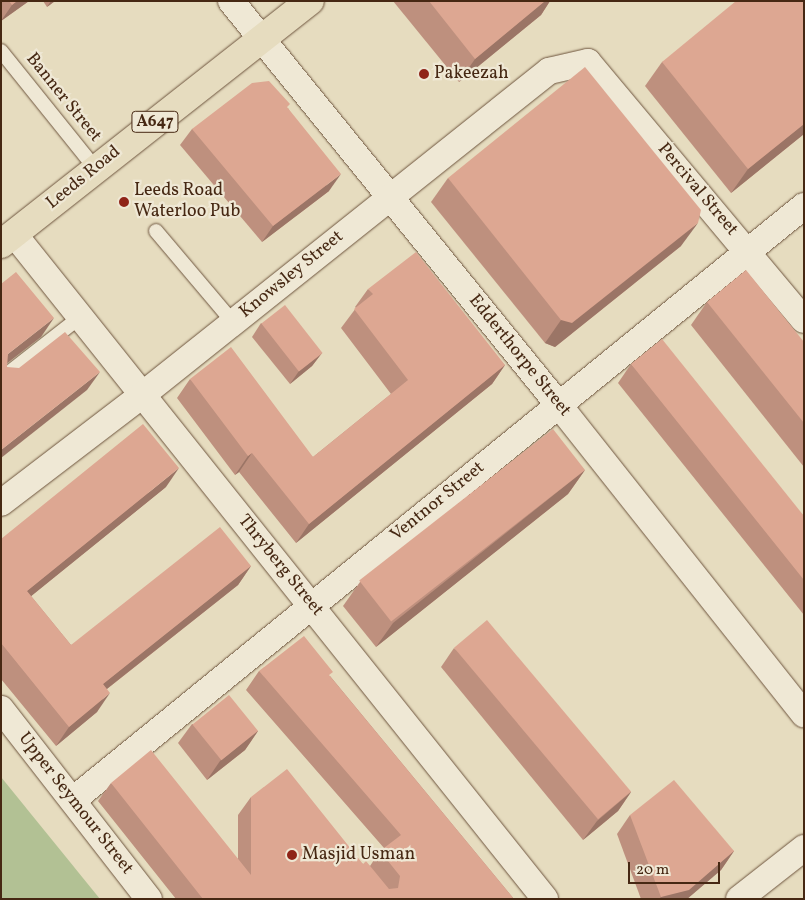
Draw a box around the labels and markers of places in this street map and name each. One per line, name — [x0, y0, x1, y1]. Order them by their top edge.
place label: Pakeezah — [434, 63, 509, 85]
marker: Pakeezah — [418, 68, 430, 80]
place label: Leeds Road Waterloo Pub — [134, 181, 240, 223]
marker: Leeds Road Waterloo Pub — [118, 196, 130, 208]
place label: Masjid Usman — [302, 844, 415, 866]
marker: Masjid Usman — [286, 849, 298, 861]

